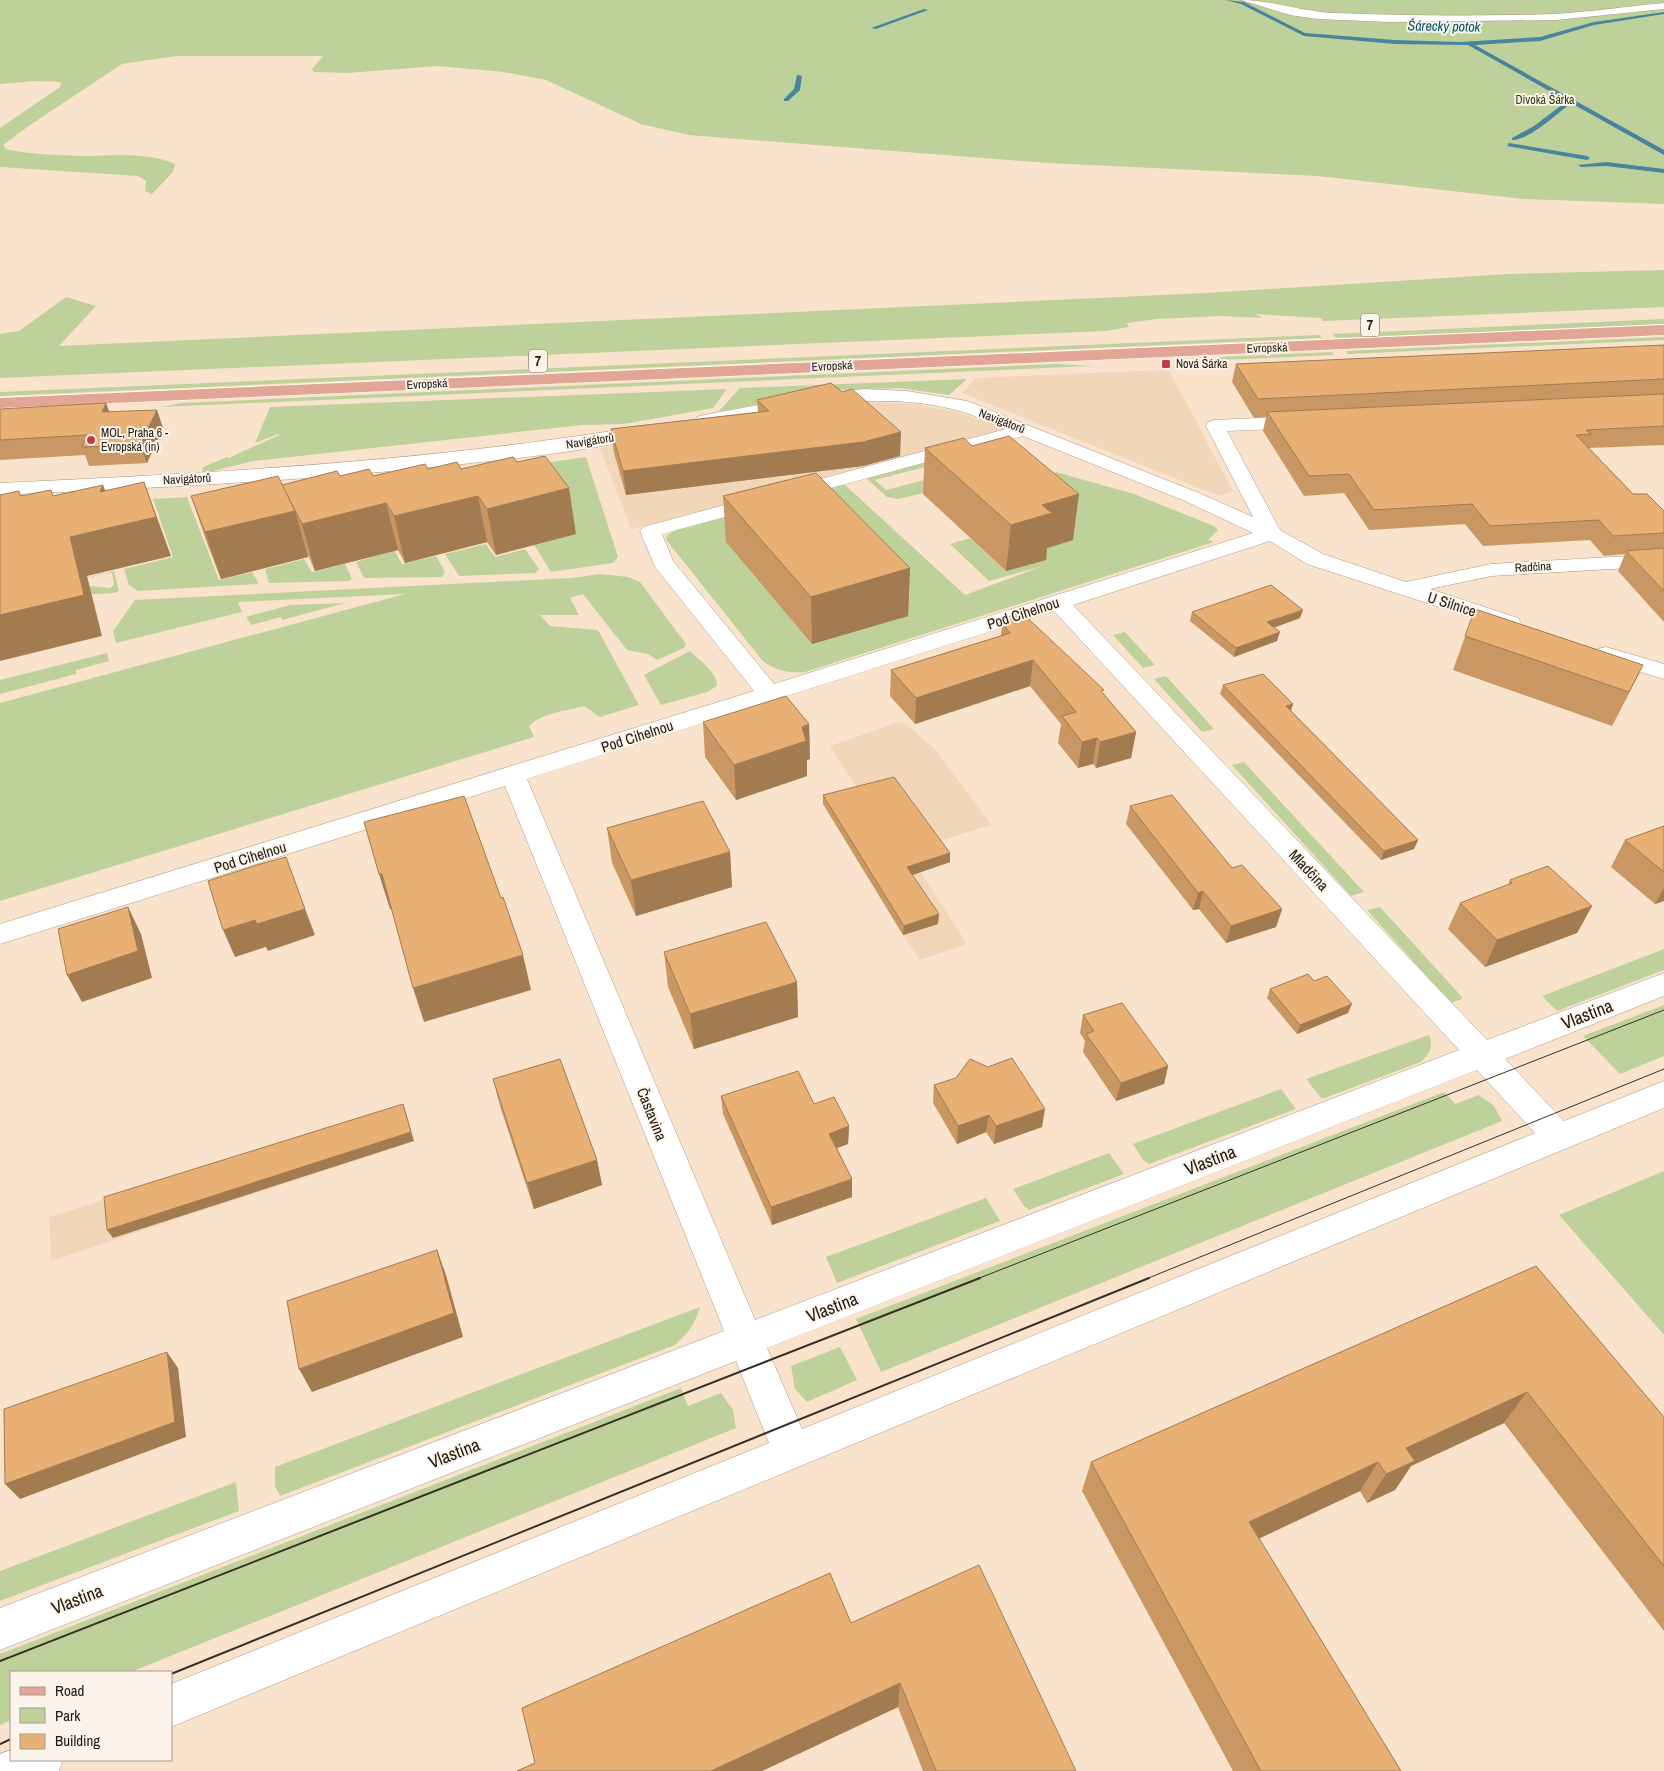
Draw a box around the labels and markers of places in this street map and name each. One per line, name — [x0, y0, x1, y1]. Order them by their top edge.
place label: Nová Šárka — [1176, 356, 1228, 372]
marker: Nová Šárka — [1160, 358, 1172, 370]
place label: MOL, Praha 6 - Evropská (in) — [101, 425, 169, 455]
marker: MOL, Praha 6 - Evropská (in) — [85, 434, 97, 446]

